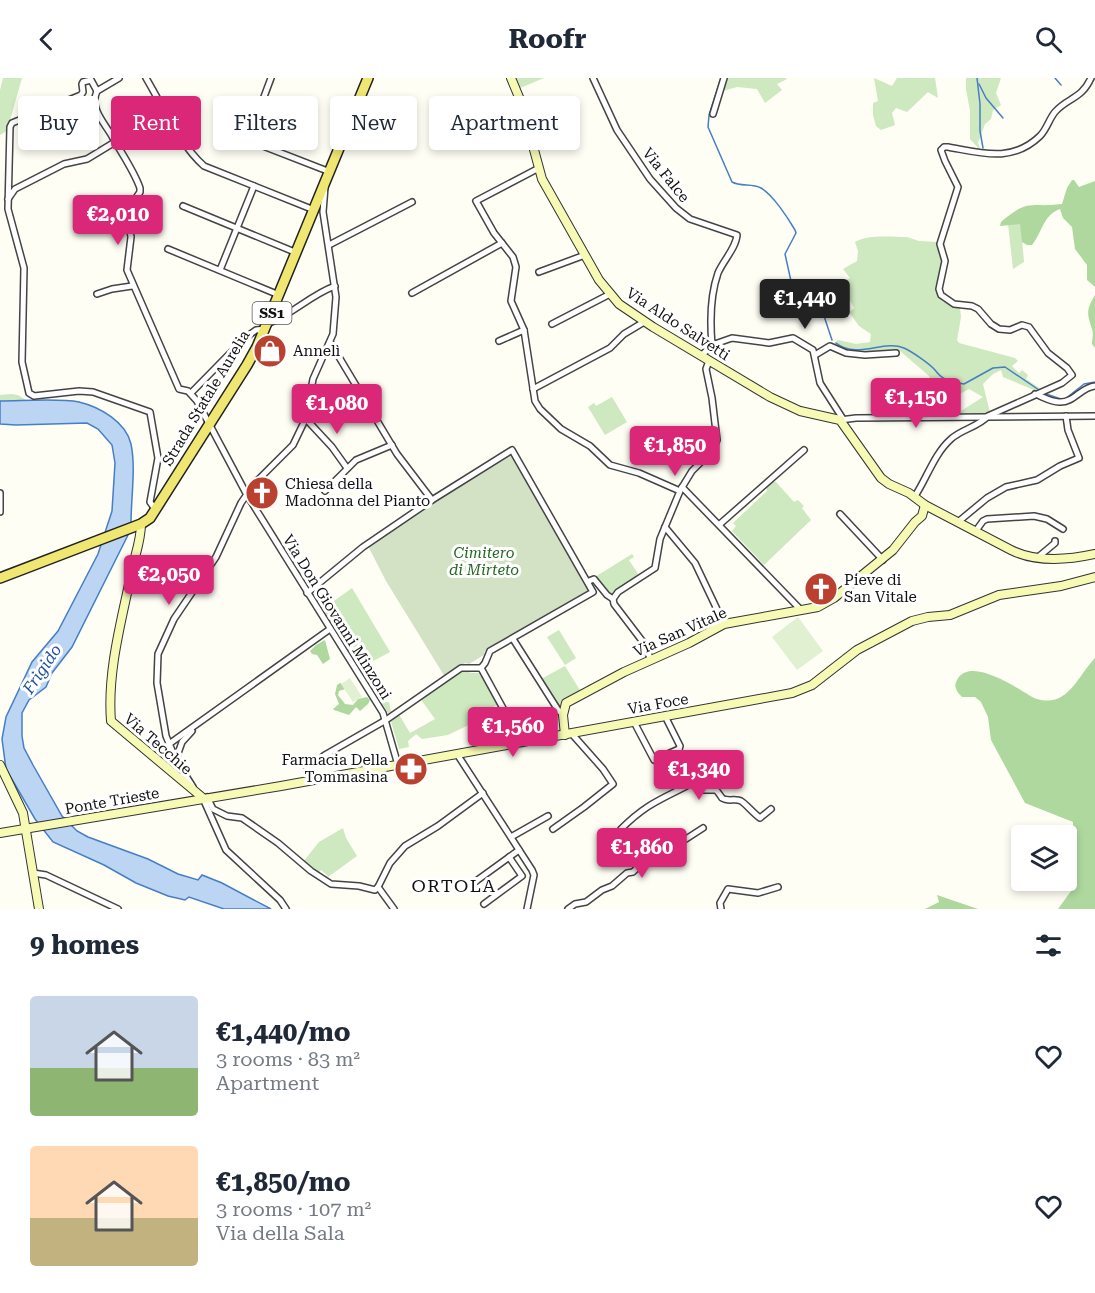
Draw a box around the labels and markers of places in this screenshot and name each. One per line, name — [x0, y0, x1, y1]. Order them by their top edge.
pin: €2,010 — [69, 195, 167, 246]
pin: €1,440 — [756, 279, 854, 330]
shop icon: Annelì — [252, 333, 288, 369]
place label: Annelì — [293, 342, 341, 360]
pin: €1,150 — [867, 378, 965, 429]
pin: €1,080 — [288, 384, 386, 435]
pin: €1,850 — [626, 426, 724, 477]
church icon: Chiesa della Madonna del Pianto — [244, 475, 280, 511]
place label: Chiesa della Madonna del Pianto — [285, 475, 430, 510]
pin: €2,050 — [120, 555, 218, 606]
church icon: Pieve di San Vitale — [803, 571, 839, 607]
place label: Pieve di San Vitale — [844, 571, 917, 606]
pin: €1,560 — [464, 707, 562, 758]
pin: €1,340 — [650, 750, 748, 801]
place label: Farmacia Della Tommasina — [282, 751, 388, 786]
pharmacy icon: Farmacia Della Tommasina — [393, 751, 429, 787]
pin: €1,860 — [593, 828, 691, 879]

